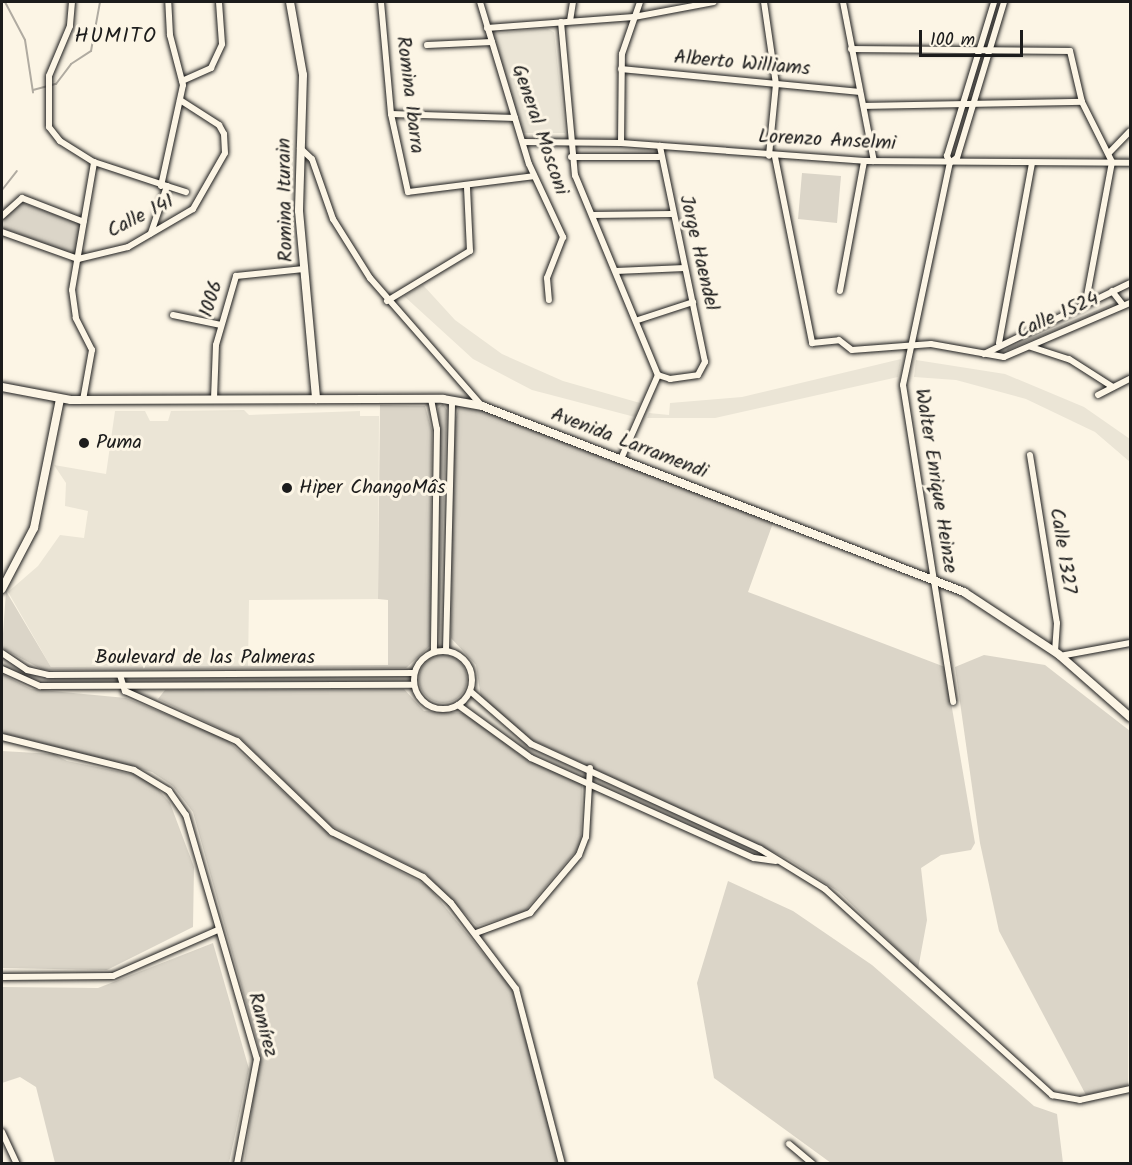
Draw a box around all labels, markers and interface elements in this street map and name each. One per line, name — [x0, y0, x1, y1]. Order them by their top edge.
scale bar — [922, 18, 1026, 56]
district label: HUMITO — [75, 24, 157, 50]
text: 100 m — [930, 26, 975, 55]
street label: Romina Ibarra — [390, 35, 428, 155]
street label: Alberto Williams — [673, 46, 811, 82]
street label: General Mosconi — [505, 62, 573, 198]
street label: Lorenzo Anselmi — [757, 125, 897, 157]
street label: Romina Iturain — [273, 138, 299, 262]
street label: Calle 141 — [104, 190, 178, 244]
street label: Jorge Haendel — [673, 193, 723, 313]
street label: 1006 — [195, 278, 229, 320]
street label: Calle 1524 — [1013, 287, 1103, 345]
street label: Walter Enrique Heinze — [909, 387, 961, 575]
street label: Avenida Larramendi — [547, 403, 711, 485]
place label: Puma — [96, 431, 142, 455]
marker: Puma — [77, 436, 91, 450]
place label: Hiper ChangoMâs — [299, 476, 445, 500]
marker: Hiper ChangoMâs — [280, 481, 294, 495]
street label: Calle 1327 — [1043, 506, 1081, 596]
street label: Boulevard de las Palmeras — [95, 646, 315, 670]
street label: Ramírez — [242, 990, 282, 1060]

